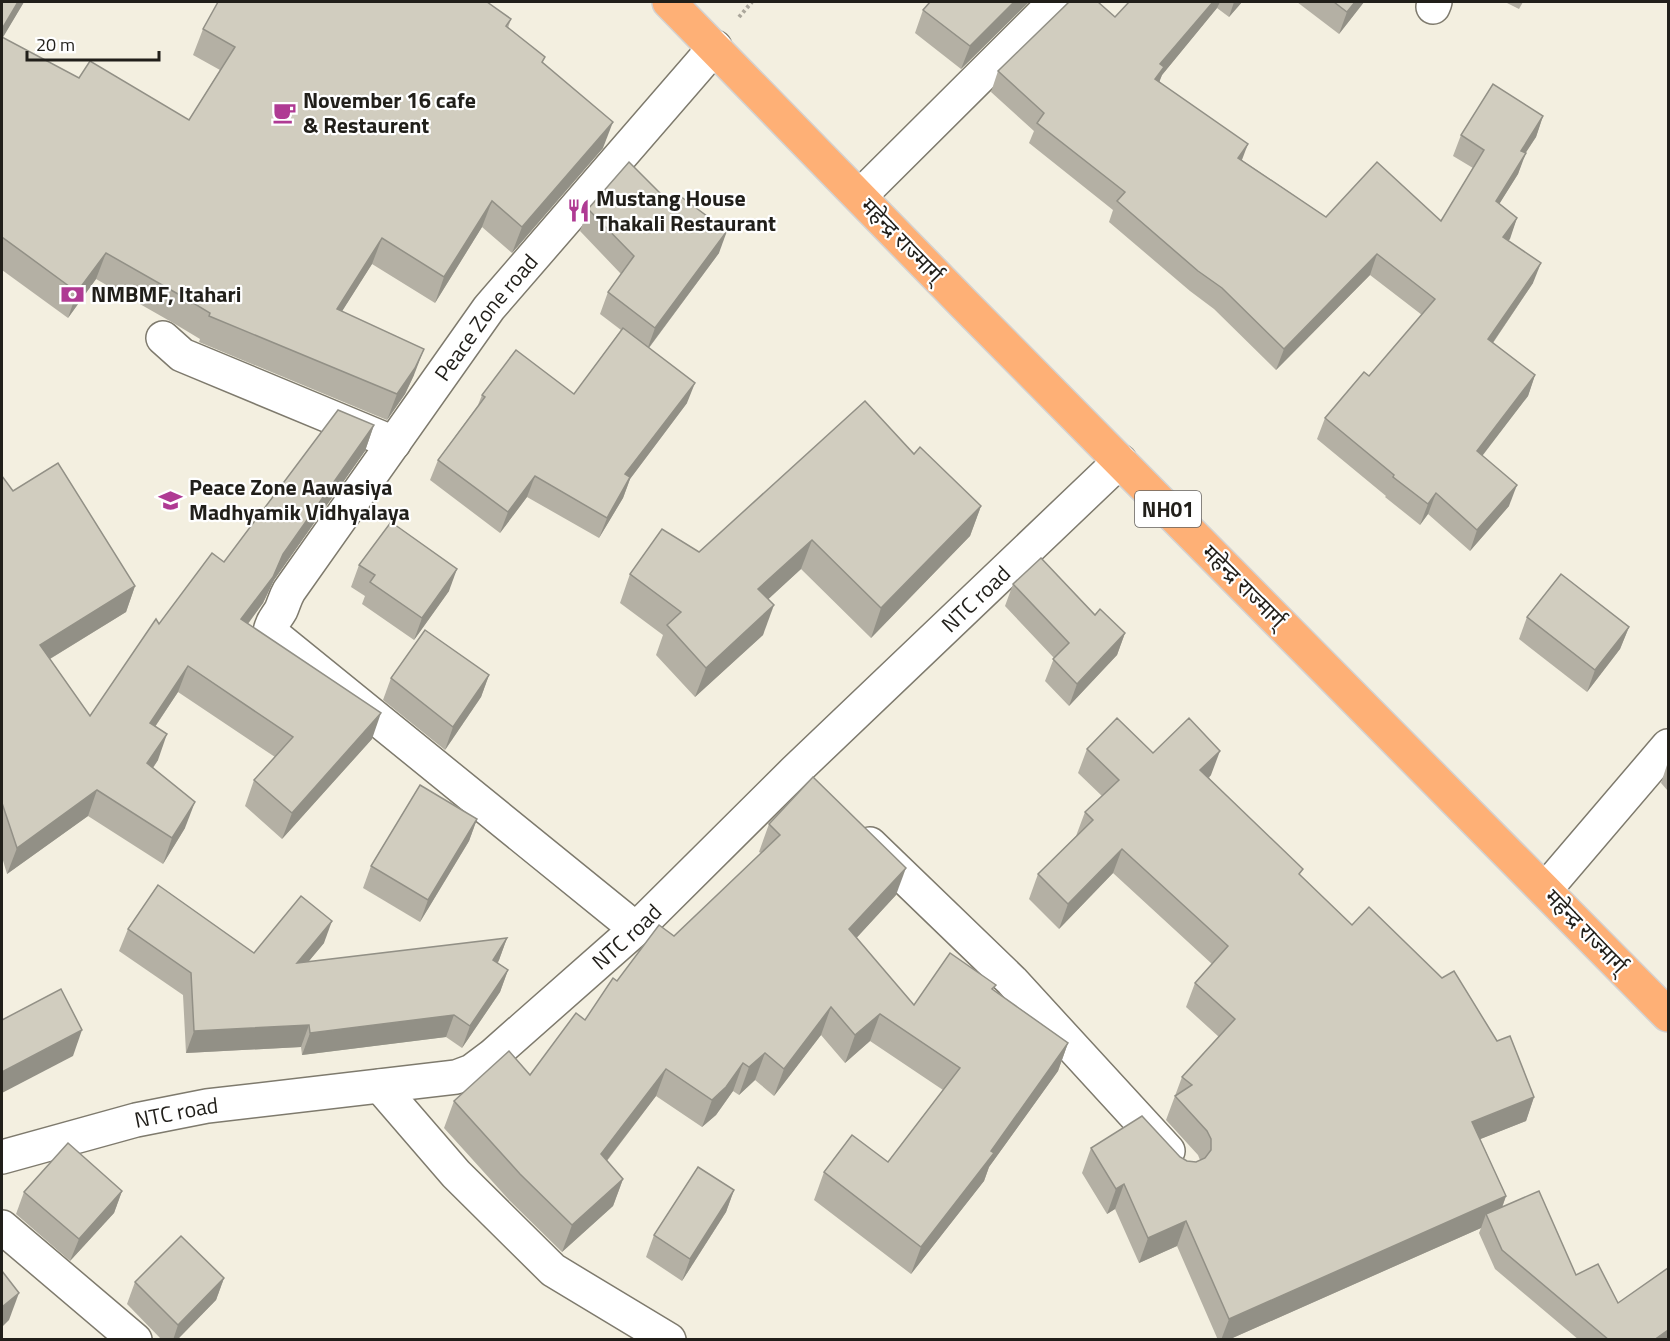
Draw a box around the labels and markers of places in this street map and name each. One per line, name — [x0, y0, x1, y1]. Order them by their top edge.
place label: November 16 cafe & Restaurent — [303, 83, 476, 142]
cafe icon: November 16 cafe & Restaurent — [272, 100, 298, 126]
place label: Mustang House Thakali Restaurant — [596, 181, 776, 240]
restaurant icon: Mustang House Thakali Restaurant — [565, 198, 591, 224]
place label: NMBMF, Itahari — [91, 277, 241, 311]
bank icon: NMBMF, Itahari — [60, 281, 86, 307]
place label: Peace Zone Aawasiya Madhyamik Vidhyalaya — [189, 470, 410, 529]
school or university icon: Peace Zone Aawasiya Madhyamik Vidhyalaya — [158, 487, 184, 513]

